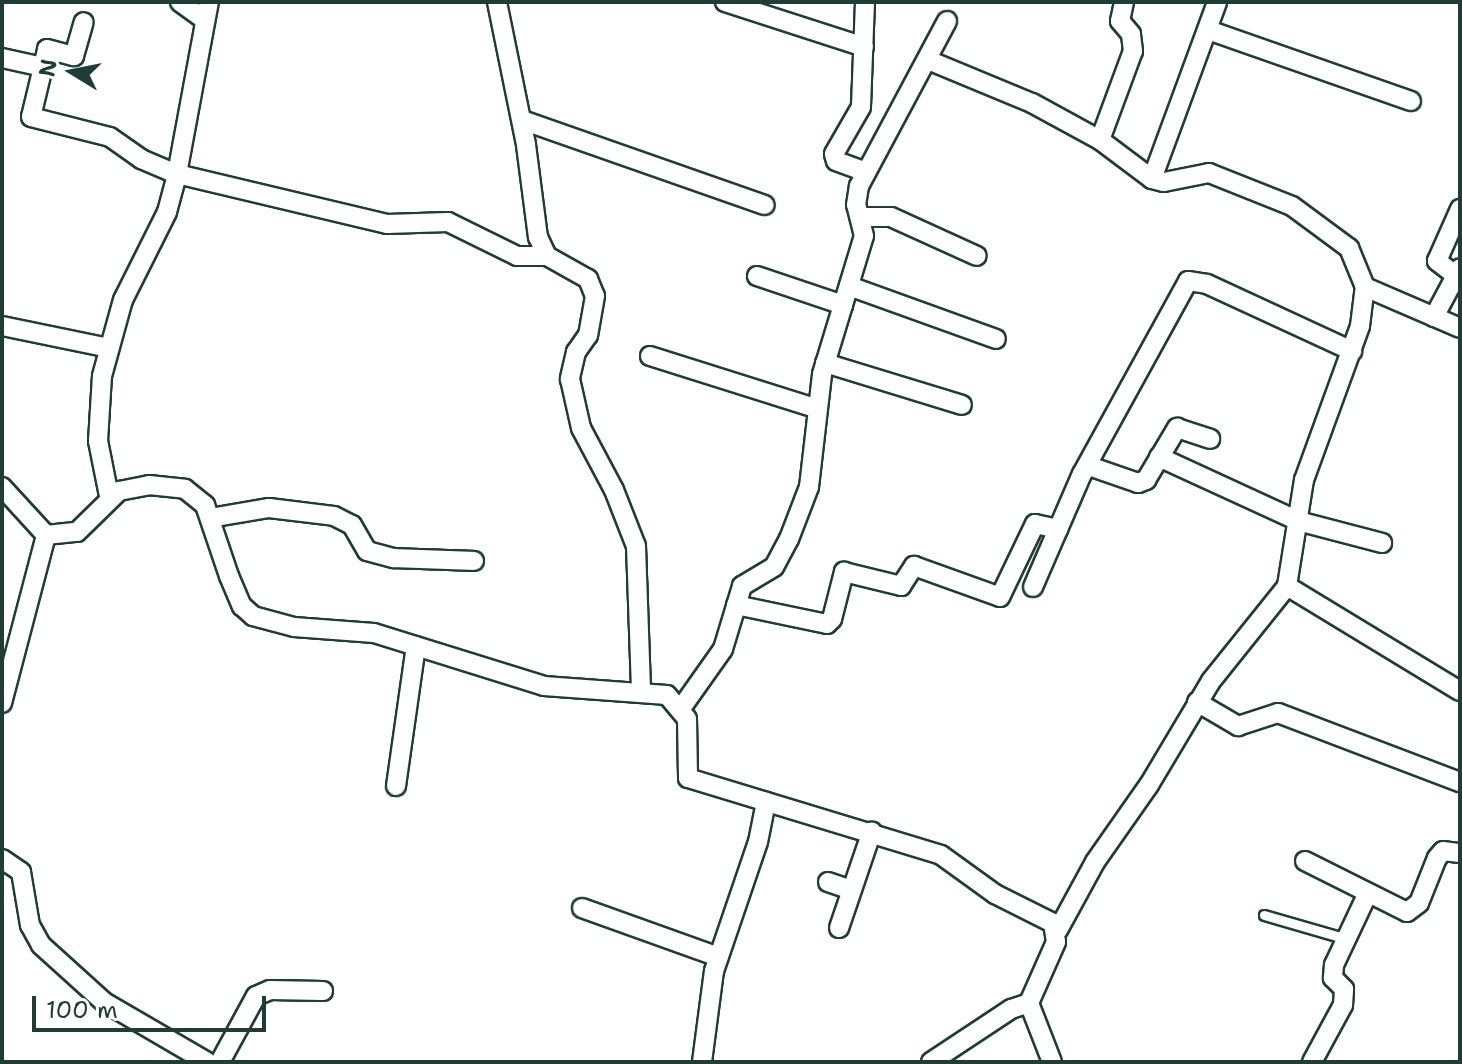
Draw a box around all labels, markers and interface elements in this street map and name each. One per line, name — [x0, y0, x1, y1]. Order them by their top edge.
north arrow — [32, 32, 112, 112]
text: N — [32, 57, 64, 79]
scale bar — [36, 980, 270, 1030]
text: 100 m — [46, 994, 118, 1026]

